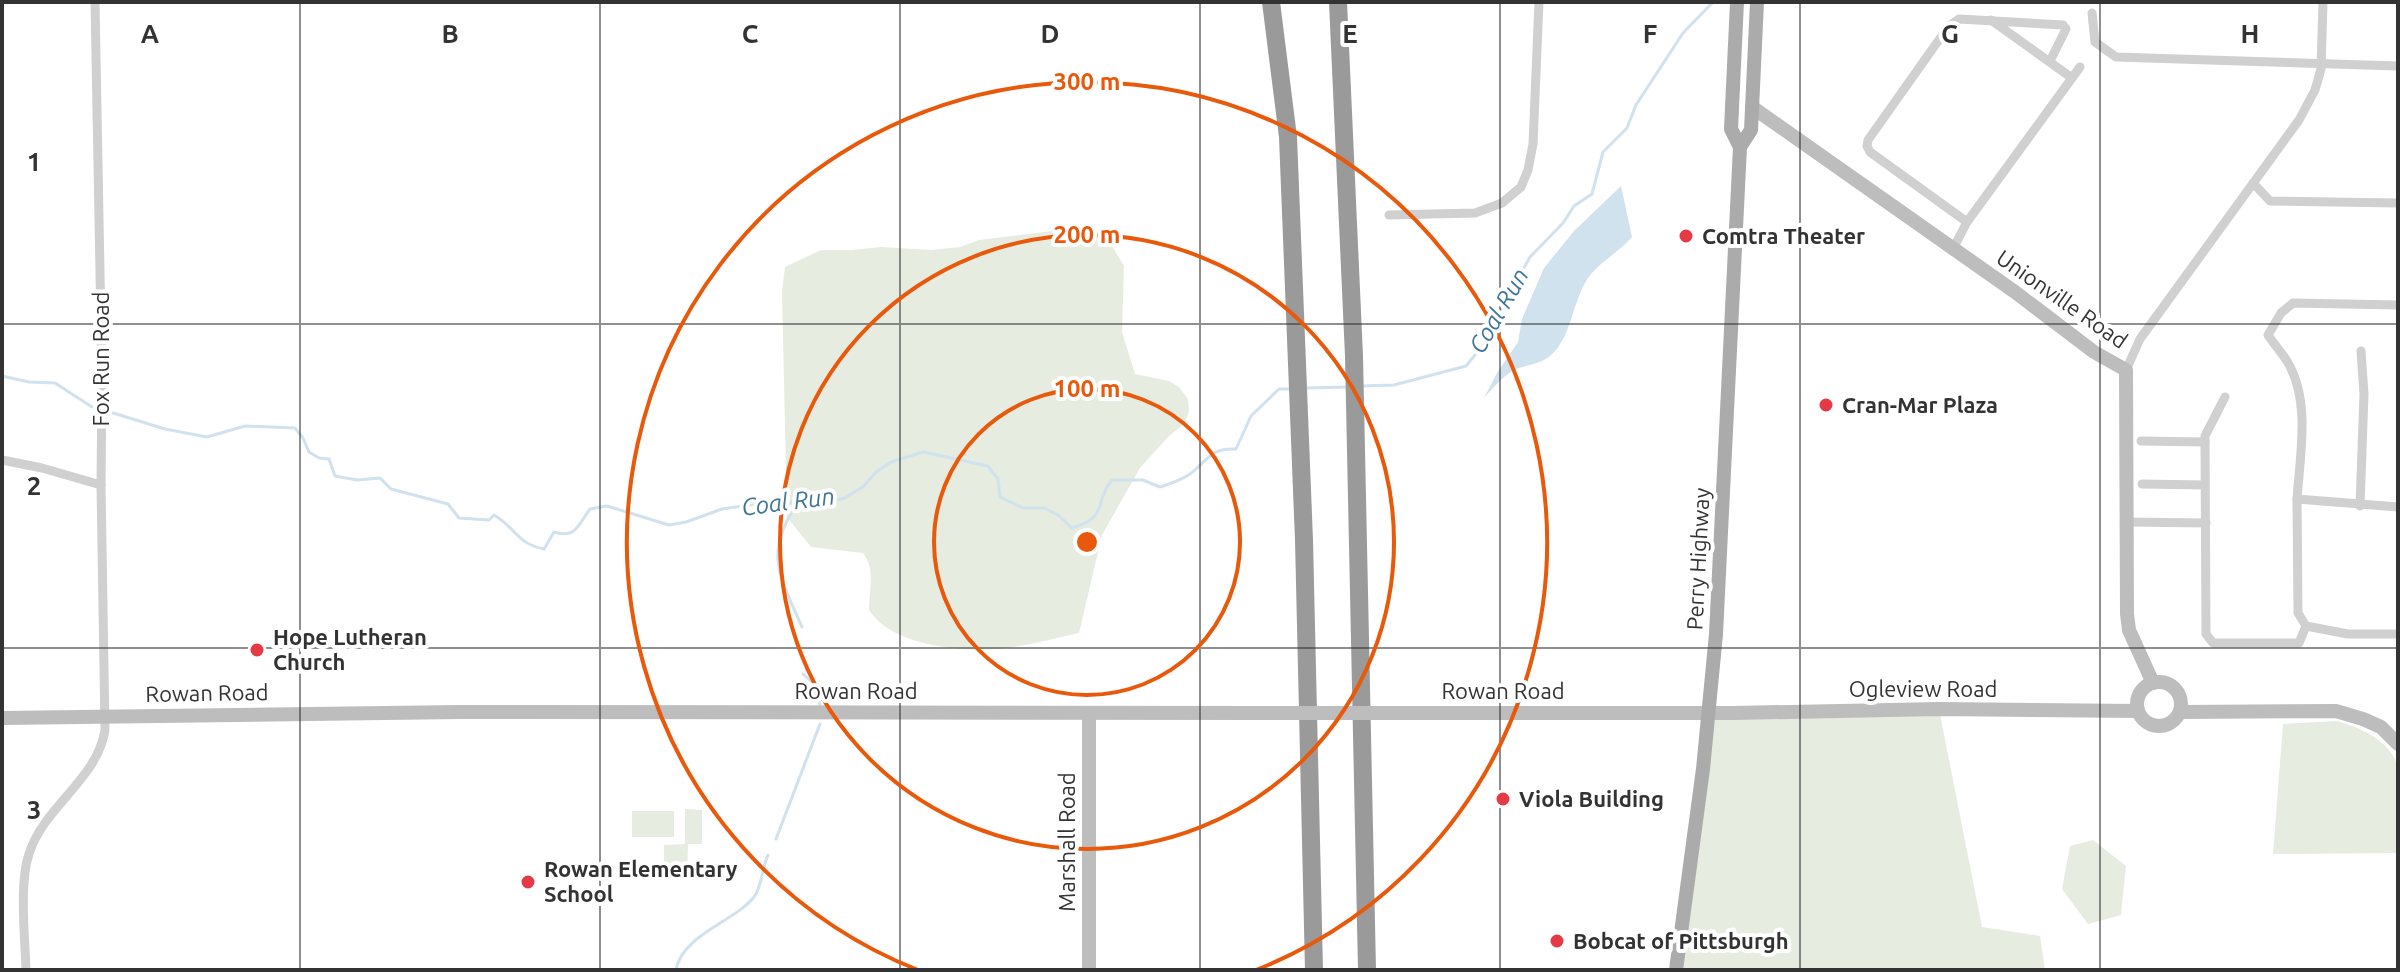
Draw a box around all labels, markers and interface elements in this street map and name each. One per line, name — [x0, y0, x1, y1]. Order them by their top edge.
text: A — [141, 19, 160, 48]
text: B — [441, 19, 459, 48]
text: C — [742, 19, 759, 48]
text: D — [1041, 19, 1059, 48]
text: E — [1342, 19, 1358, 48]
text: F — [1643, 19, 1657, 48]
text: G — [1941, 19, 1959, 48]
text: H — [2241, 19, 2259, 48]
text: 300 m — [1054, 68, 1120, 95]
text: 1 — [27, 147, 41, 176]
text: 200 m — [1054, 221, 1120, 248]
place label: Comtra Theater — [1702, 223, 1865, 248]
marker: Comtra Theater — [1677, 227, 1695, 245]
street label: Unionville Road — [1992, 244, 2132, 353]
water label: Coal Run — [1463, 263, 1534, 358]
street label: Fox Run Road — [88, 292, 113, 426]
text: 100 m — [1054, 375, 1120, 402]
place label: Cran-Mar Plaza — [1842, 392, 1998, 417]
marker: Cran-Mar Plaza — [1817, 396, 1835, 414]
text: 2 — [27, 471, 41, 500]
water label: Coal Run — [740, 482, 836, 521]
street label: Perry Highway — [1681, 487, 1714, 631]
centre of rings — [1073, 528, 1101, 556]
place label: Hope Lutheran Church — [273, 624, 427, 674]
marker: Hope Lutheran Church — [248, 641, 266, 659]
street label: Ogleview Road — [1849, 676, 1997, 701]
street label: Rowan Road — [794, 678, 918, 703]
street label: Rowan Road — [1441, 678, 1565, 703]
street label: Rowan Road — [145, 679, 269, 706]
street label: Marshall Road — [1054, 772, 1079, 912]
place label: Viola Building — [1519, 786, 1664, 811]
marker: Viola Building — [1494, 790, 1512, 808]
text: 3 — [27, 795, 41, 824]
place label: Rowan Elementary School — [544, 856, 738, 906]
marker: Rowan Elementary School — [519, 873, 537, 891]
place label: Bobcat of Pittsburgh — [1573, 928, 1789, 953]
marker: Bobcat of Pittsburgh — [1548, 932, 1566, 950]

